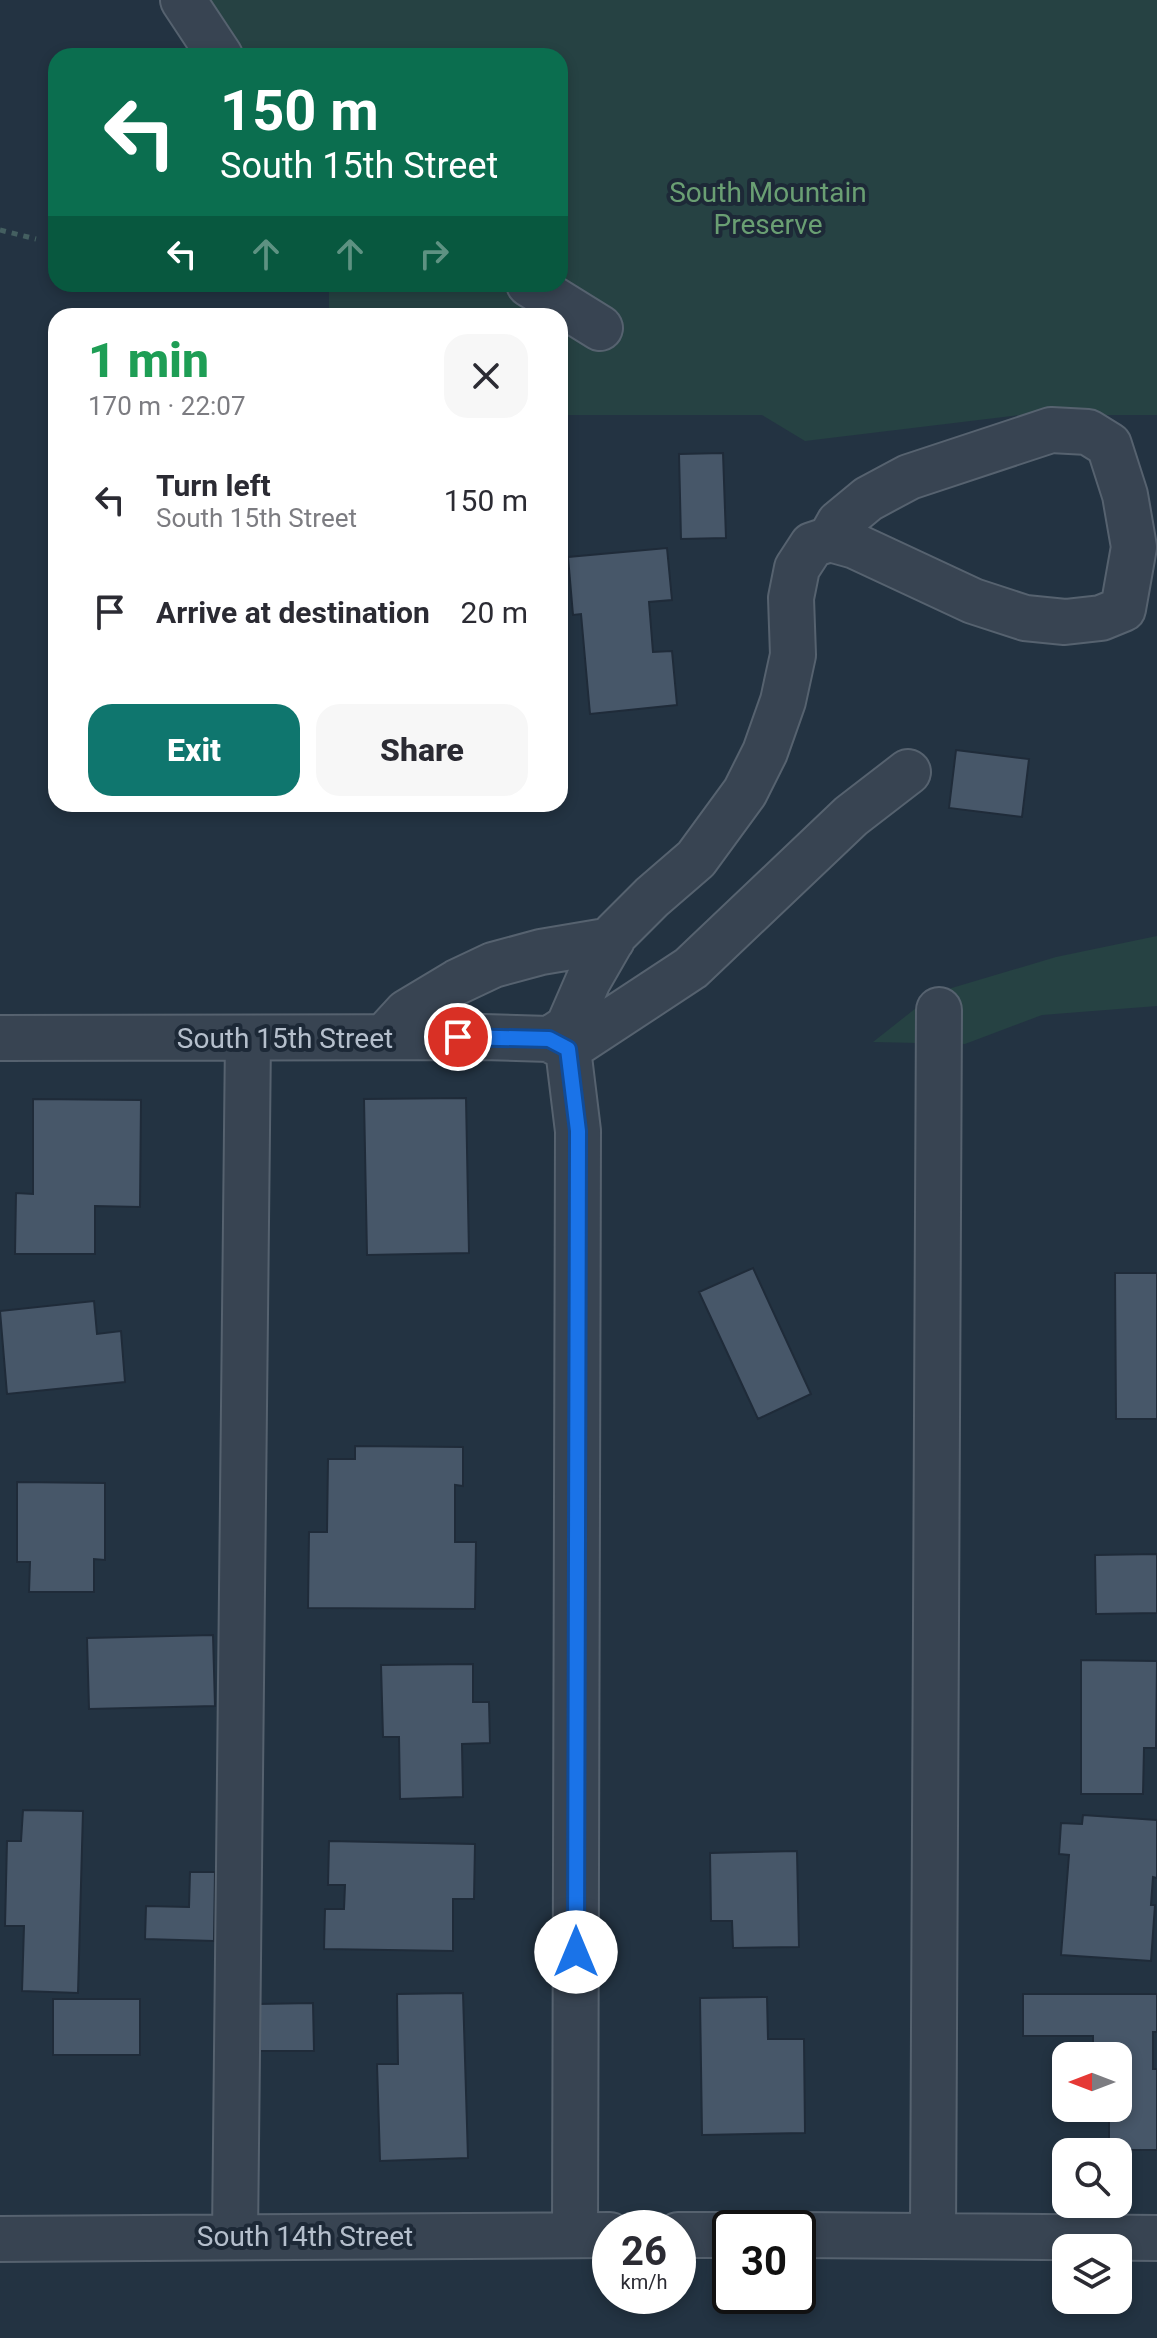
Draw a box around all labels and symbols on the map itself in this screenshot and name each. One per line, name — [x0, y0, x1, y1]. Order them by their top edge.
park label: South Mountain Preserve — [669, 176, 867, 241]
pin — [424, 1003, 492, 1071]
street label: South 15th Street — [177, 1022, 393, 1055]
position arrow — [534, 1910, 618, 1994]
north arrow — [1052, 2042, 1132, 2122]
speed limit sign: 30 — [712, 2210, 816, 2314]
street label: South 14th Street — [197, 2220, 413, 2253]

